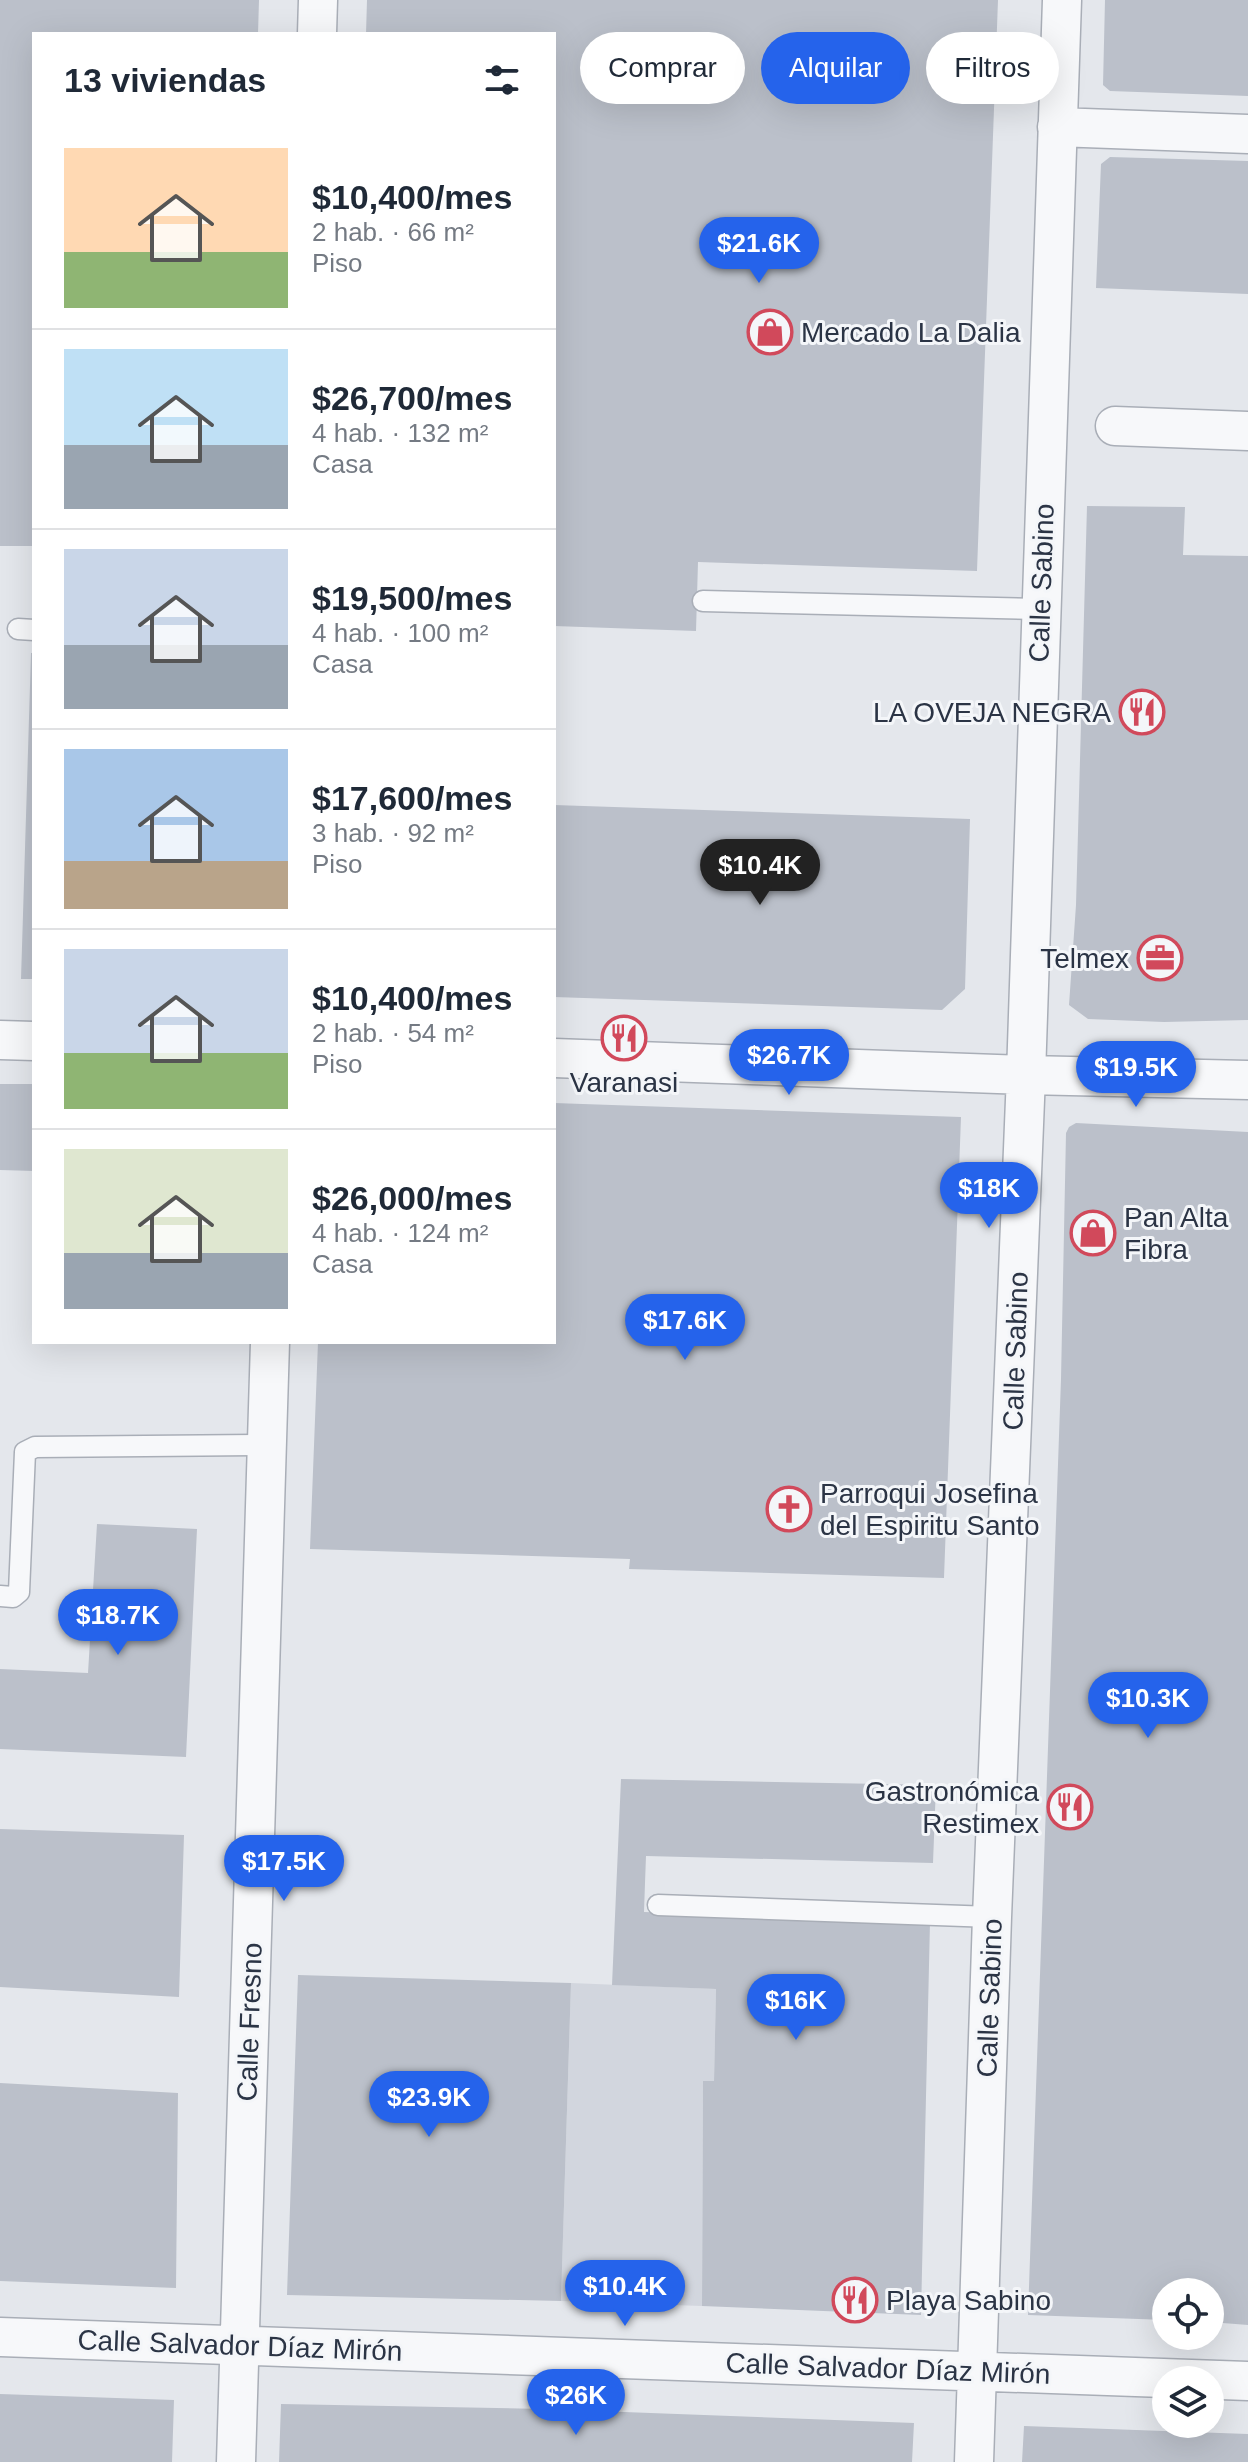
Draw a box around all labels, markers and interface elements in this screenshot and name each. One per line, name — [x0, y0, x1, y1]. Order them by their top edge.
chip: Comprar — [580, 32, 745, 104]
chip: Alquilar — [761, 32, 910, 104]
chip: Filtros — [926, 32, 1059, 104]
icon: filters — [480, 58, 524, 102]
text: 13 viviendas — [64, 61, 266, 99]
text: $10,400/mes — [312, 178, 512, 216]
icon: home — [128, 180, 224, 276]
text: 2 hab. · 66 m² — [312, 217, 474, 247]
pin: $21.6K — [694, 217, 824, 285]
text: $21.6K — [717, 228, 801, 258]
text: Piso — [312, 248, 363, 278]
shop icon: Mercado La Dalia — [746, 308, 794, 356]
place label: Mercado La Dalia — [801, 317, 1021, 348]
text: $26,700/mes — [312, 379, 512, 417]
icon: home — [128, 381, 224, 477]
text: 4 hab. · 132 m² — [312, 418, 488, 448]
text: Casa — [312, 449, 373, 479]
street label: Calle Sabino — [1023, 503, 1060, 663]
text: $19,500/mes — [312, 579, 512, 617]
icon: home — [128, 581, 224, 677]
text: 4 hab. · 100 m² — [312, 618, 488, 648]
text: Casa — [312, 649, 373, 679]
restaurant icon: LA OVEJA NEGRA — [1118, 688, 1166, 736]
place label: LA OVEJA NEGRA — [873, 697, 1111, 728]
text: $17,600/mes — [312, 779, 512, 817]
icon: home — [128, 781, 224, 877]
text: 3 hab. · 92 m² — [312, 818, 474, 848]
pin: $10.4K — [695, 839, 825, 907]
text: Piso — [312, 849, 363, 879]
text: $10.4K — [718, 850, 802, 880]
office icon: Telmex — [1136, 934, 1184, 982]
place label: Telmex — [1040, 943, 1129, 974]
text: $10,400/mes — [312, 979, 512, 1017]
icon: home — [128, 981, 224, 1077]
restaurant icon: Varanasi — [600, 1014, 648, 1062]
text: 2 hab. · 54 m² — [312, 1018, 474, 1048]
pin: $26.7K — [724, 1029, 854, 1097]
text: $26.7K — [747, 1040, 831, 1070]
pin: $19.5K — [1071, 1041, 1201, 1109]
text: Piso — [312, 1049, 363, 1079]
text: $19.5K — [1094, 1052, 1178, 1082]
place label: Varanasi — [570, 1067, 678, 1098]
pin: $18K — [942, 1162, 1036, 1230]
text: $18K — [958, 1173, 1020, 1203]
text: $26,000/mes — [312, 1179, 512, 1217]
icon: home — [128, 1181, 224, 1277]
place label: Pan Alta Fibra — [1124, 1202, 1229, 1265]
shop icon: Pan Alta Fibra — [1069, 1209, 1117, 1257]
text: 4 hab. · 124 m² — [312, 1218, 488, 1248]
text: Casa — [312, 1249, 373, 1279]
street label: Calle Sabino — [997, 1271, 1034, 1431]
pin: $17.6K — [620, 1294, 750, 1362]
text: $17.6K — [643, 1305, 727, 1335]
place label: Parroqui Josefina del Espiritu Santo — [820, 1478, 1039, 1541]
church icon: Parroqui Josefina del Espiritu Santo — [765, 1485, 813, 1533]
pin: $18.7K — [53, 1589, 183, 1657]
text: $18.7K — [76, 1600, 160, 1630]
pin: $10.3K — [1083, 1672, 1213, 1740]
text: $10.3K — [1106, 1683, 1190, 1713]
place label: Gastronómica Restimex — [865, 1776, 1039, 1839]
restaurant icon: Gastronómica Restimex — [1046, 1783, 1094, 1831]
pin: $17.5K — [219, 1835, 349, 1903]
text: $17.5K — [242, 1846, 326, 1876]
street label: Calle Sabino — [971, 1918, 1008, 2078]
street label: Calle Fresno — [231, 1942, 268, 2102]
pin: $16K — [749, 1974, 843, 2042]
text: $16K — [765, 1985, 827, 2015]
pin: $23.9K — [364, 2071, 494, 2139]
text: $23.9K — [387, 2082, 471, 2112]
pin: $10.4K — [560, 2260, 690, 2328]
text: $10.4K — [583, 2271, 667, 2301]
restaurant icon: Playa Sabino — [831, 2276, 879, 2324]
map controls — [1152, 2278, 1224, 2438]
button: locate — [1152, 2278, 1224, 2350]
place label: Playa Sabino — [886, 2285, 1051, 2316]
street label: Calle Salvador Díaz Mirón — [77, 2324, 403, 2367]
street label: Calle Salvador Díaz Mirón — [725, 2347, 1051, 2390]
button: layers — [1152, 2366, 1224, 2438]
pin: $26K — [529, 2369, 623, 2437]
text: $26K — [545, 2380, 607, 2410]

